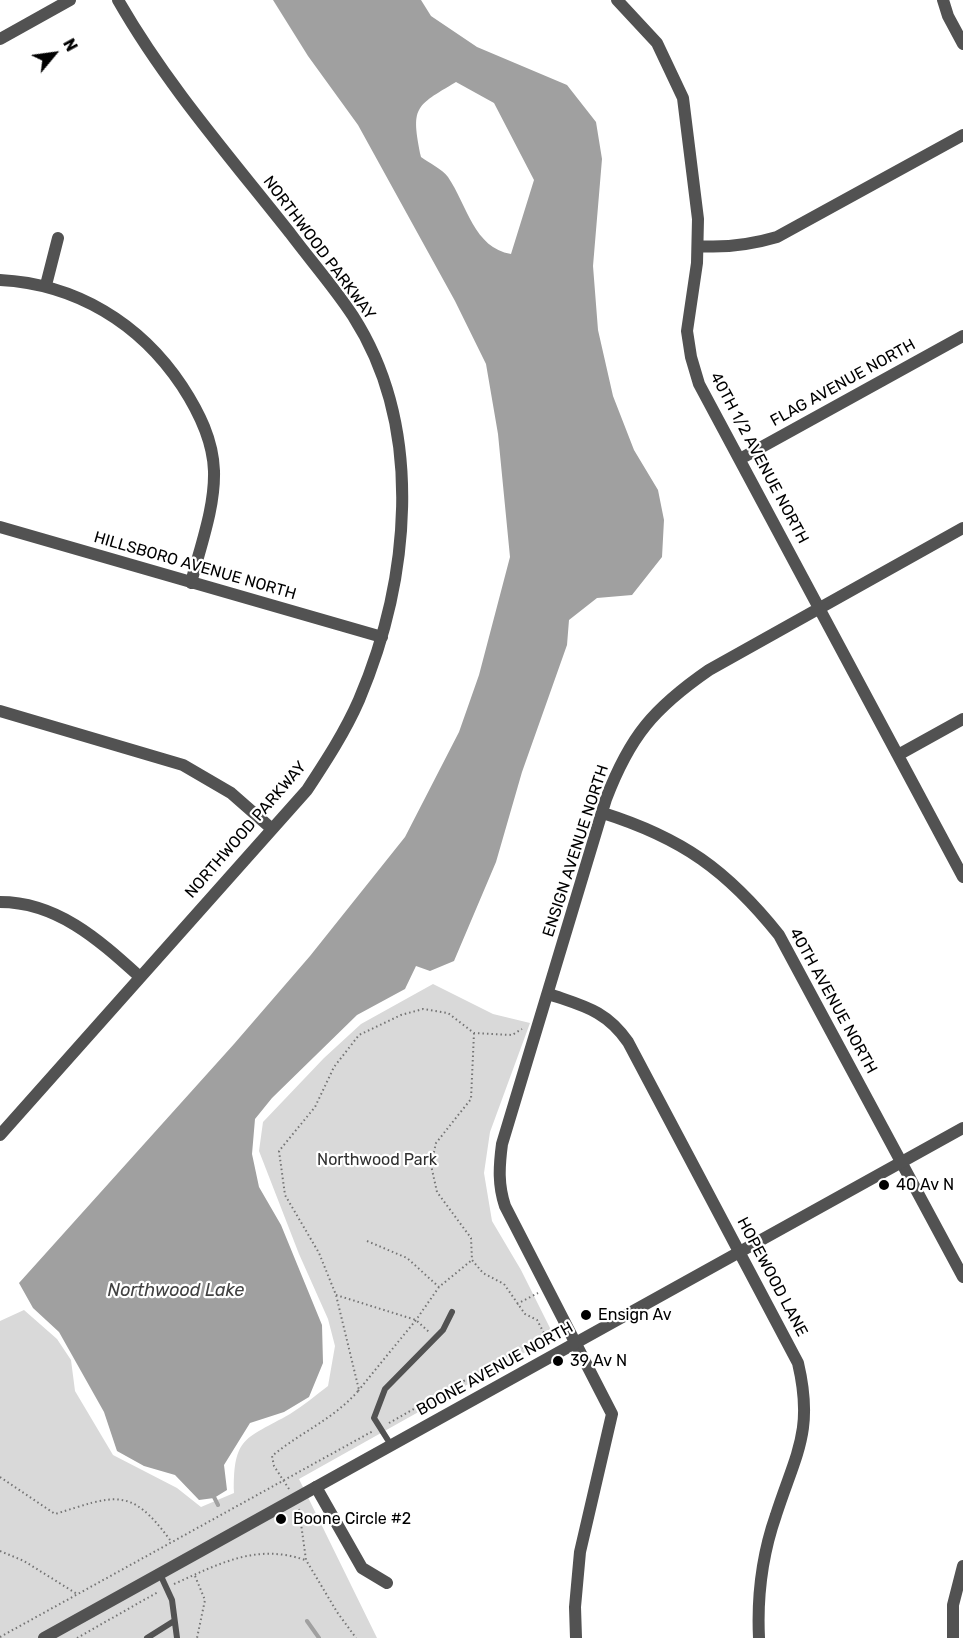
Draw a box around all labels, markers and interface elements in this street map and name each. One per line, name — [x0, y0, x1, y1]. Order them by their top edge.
north arrow — [24, 24, 84, 84]
text: N — [59, 35, 81, 55]
street label: NORTHWOOD PARKWAY — [259, 172, 379, 324]
street label: FLAG AVENUE NORTH — [767, 335, 919, 431]
street label: 40TH 1/2 AVENUE NORTH — [706, 369, 812, 547]
street label: HILLSBORO AVENUE NORTH — [92, 528, 298, 604]
street label: NORTHWOOD PARKWAY — [181, 758, 311, 902]
street label: ENSIGN AVENUE NORTH — [539, 762, 613, 940]
street label: 40TH AVENUE NORTH — [785, 925, 881, 1077]
park label: Northwood Park — [317, 1150, 437, 1170]
place label: 40 Av N — [896, 1175, 954, 1195]
marker: 40 Av N — [877, 1178, 891, 1192]
street label: HOPEWOOD LANE — [733, 1214, 811, 1340]
water label: Northwood Lake — [108, 1280, 244, 1302]
place label: Ensign Av — [598, 1305, 672, 1325]
marker: Ensign Av — [579, 1308, 593, 1322]
street label: BOONE AVENUE NORTH — [413, 1318, 577, 1420]
place label: 39 Av N — [570, 1351, 627, 1371]
marker: 39 Av N — [551, 1354, 565, 1368]
place label: Boone Circle #2 — [293, 1509, 411, 1529]
marker: Boone Circle #2 — [274, 1512, 288, 1526]

